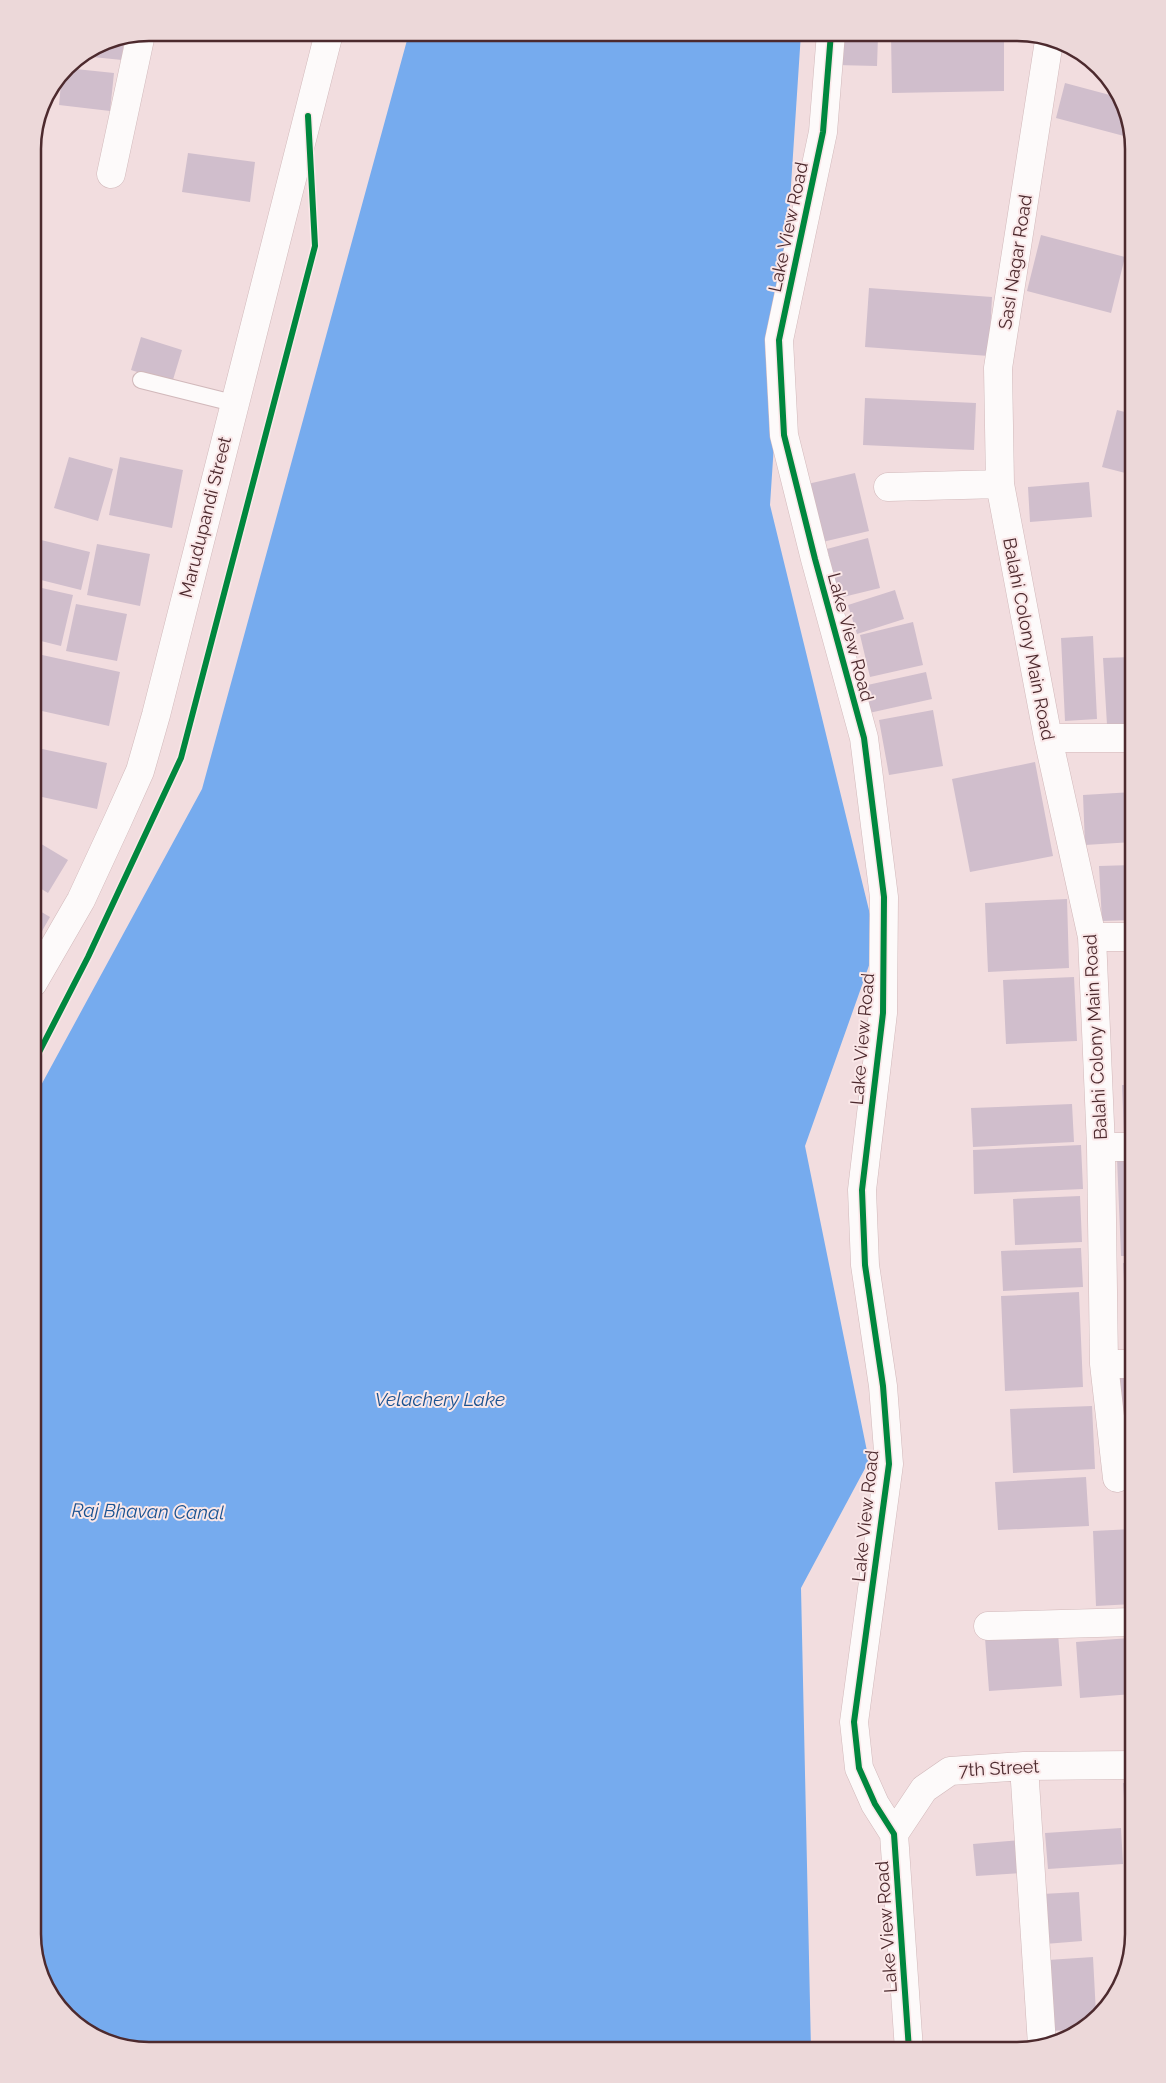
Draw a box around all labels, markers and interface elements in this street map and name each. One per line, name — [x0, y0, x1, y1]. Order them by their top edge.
street label: Lake View Road — [764, 160, 812, 294]
street label: Sasi Nagar Road — [994, 193, 1036, 331]
street label: Marudupandi Street — [175, 434, 235, 600]
street label: Balahi Colony Main Road — [999, 536, 1059, 742]
street label: Lake View Road — [824, 570, 878, 704]
street label: Balahi Colony Main Road — [1079, 934, 1111, 1140]
street label: Lake View Road — [846, 972, 878, 1106]
water label: Velachery Lake — [375, 1388, 505, 1410]
street label: Lake View Road — [848, 1449, 882, 1583]
water label: Raj Bhavan Canal — [71, 1499, 225, 1523]
street label: 7th Street — [958, 1755, 1040, 1781]
street label: Lake View Road — [871, 1860, 901, 1994]

